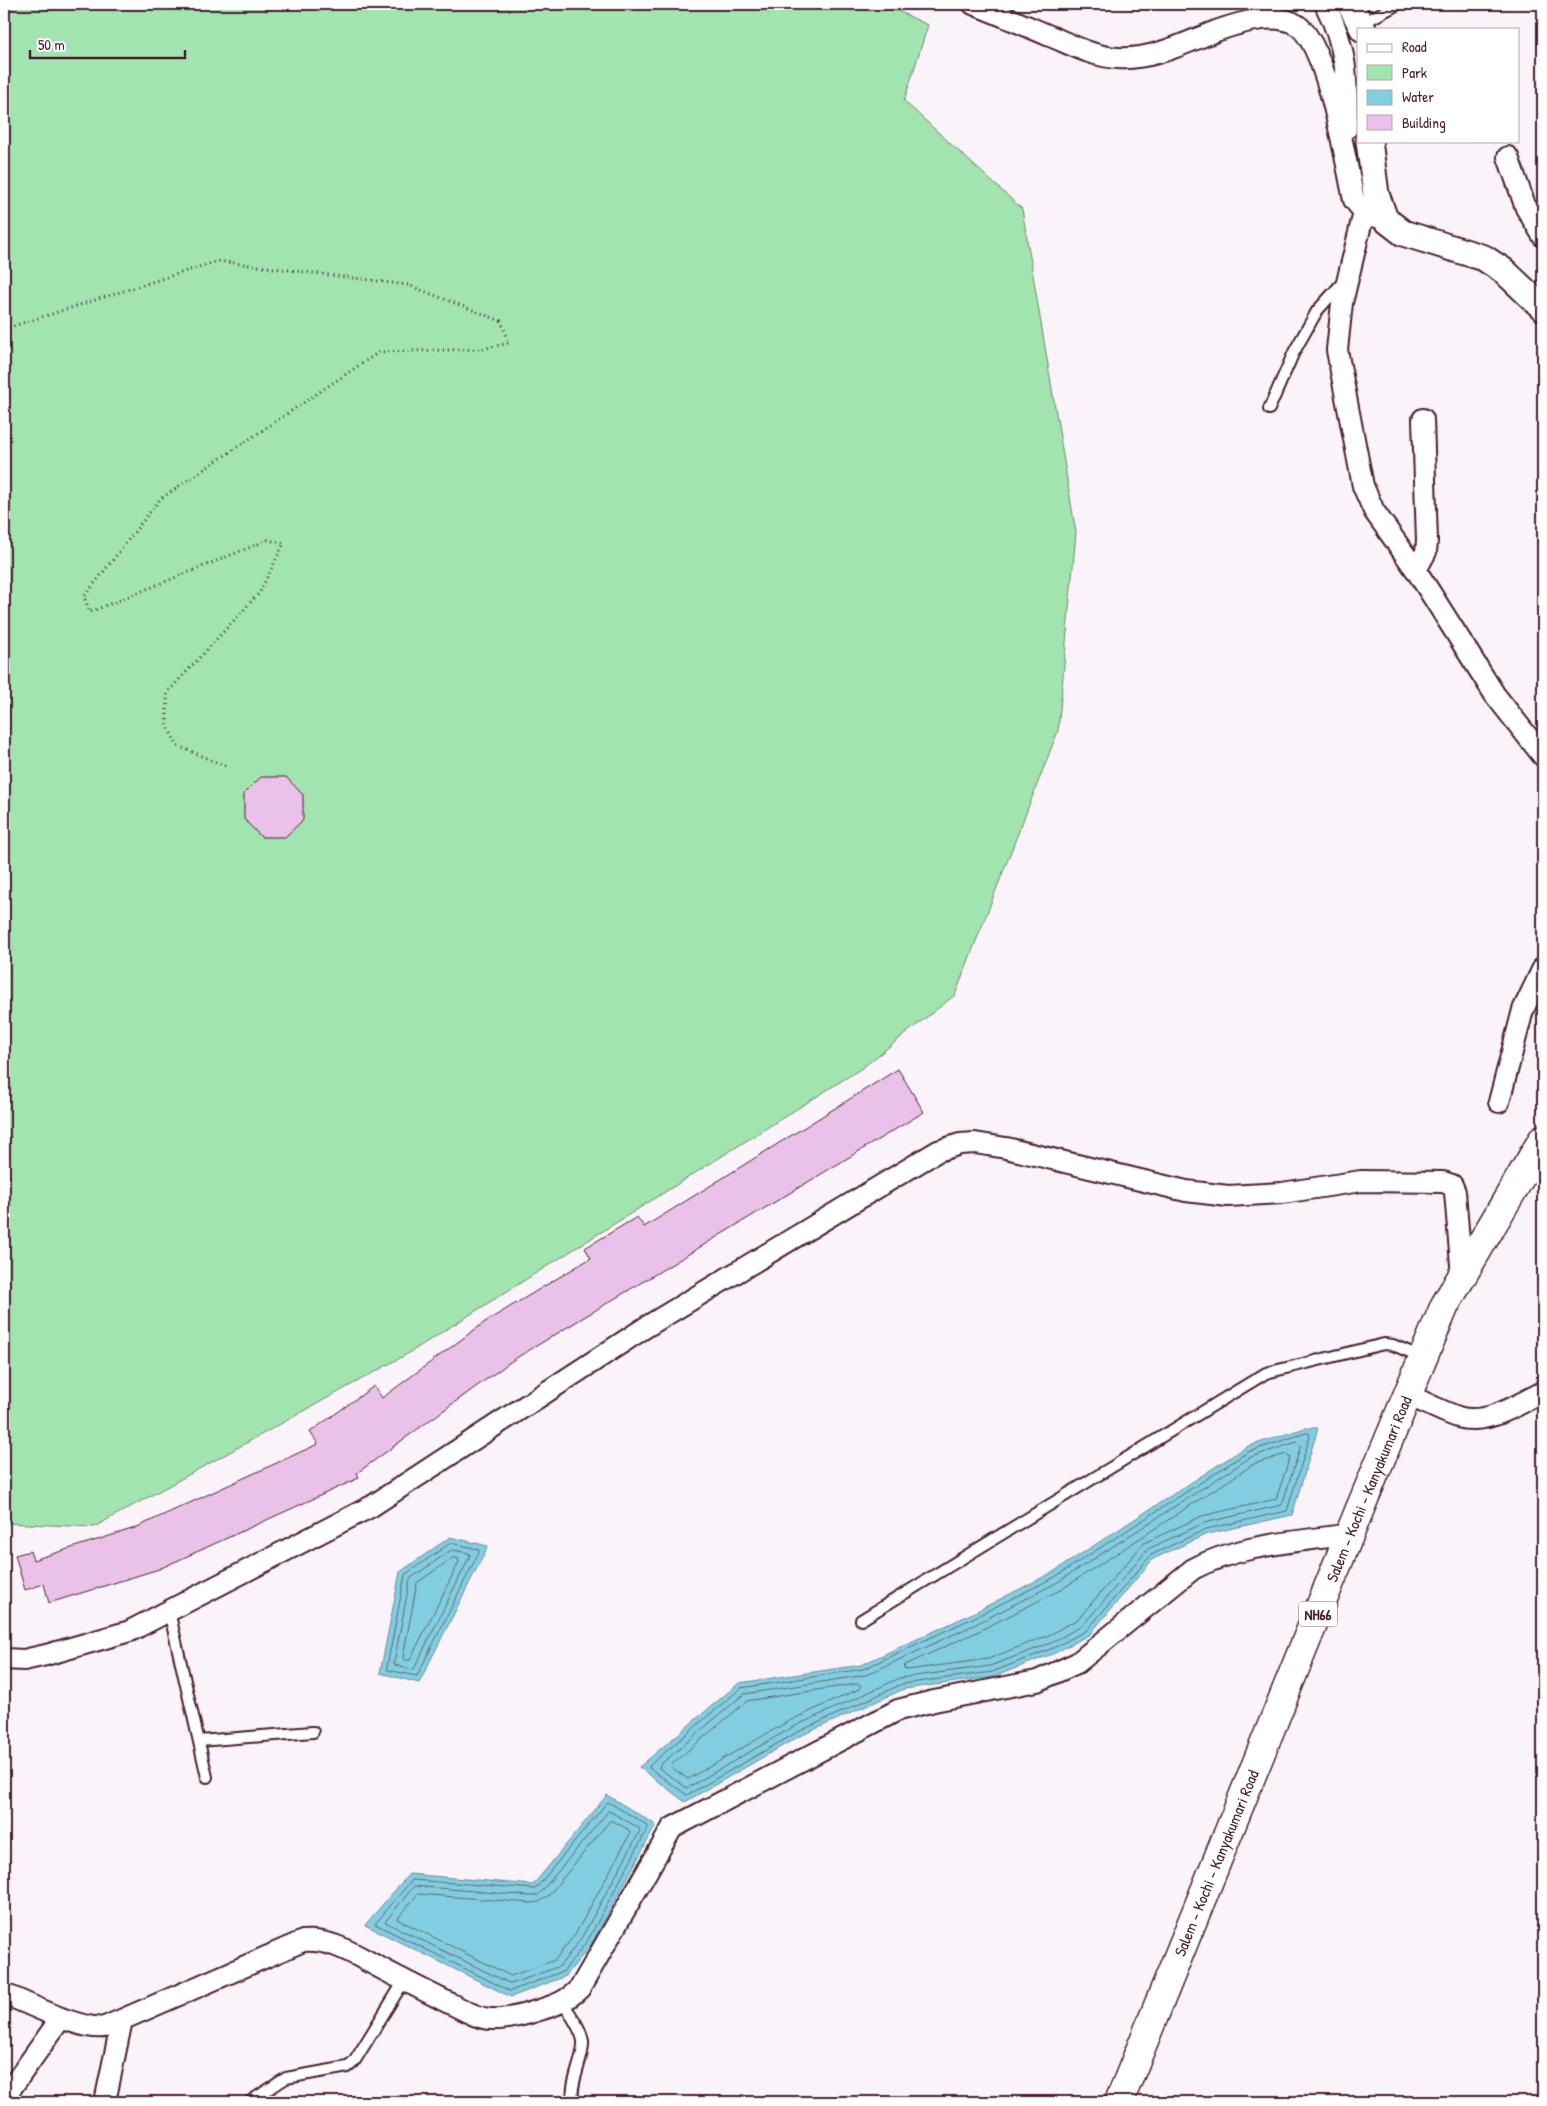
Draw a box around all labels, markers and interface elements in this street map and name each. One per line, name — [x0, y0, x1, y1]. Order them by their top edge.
scale bar — [30, 28, 185, 60]
legend — [1357, 28, 1520, 142]
text: 50 m — [38, 34, 65, 55]
text: Road — [1402, 36, 1427, 57]
text: Park — [1402, 62, 1427, 83]
text: Water — [1402, 86, 1434, 107]
text: Building — [1402, 112, 1446, 133]
street label: Salem - Kochi - Kanyakumari Road — [1320, 1393, 1417, 1585]
road number: NH66 — [1299, 1602, 1337, 1626]
street label: Salem - Kochi - Kanyakumari Road — [1168, 1767, 1264, 1959]

